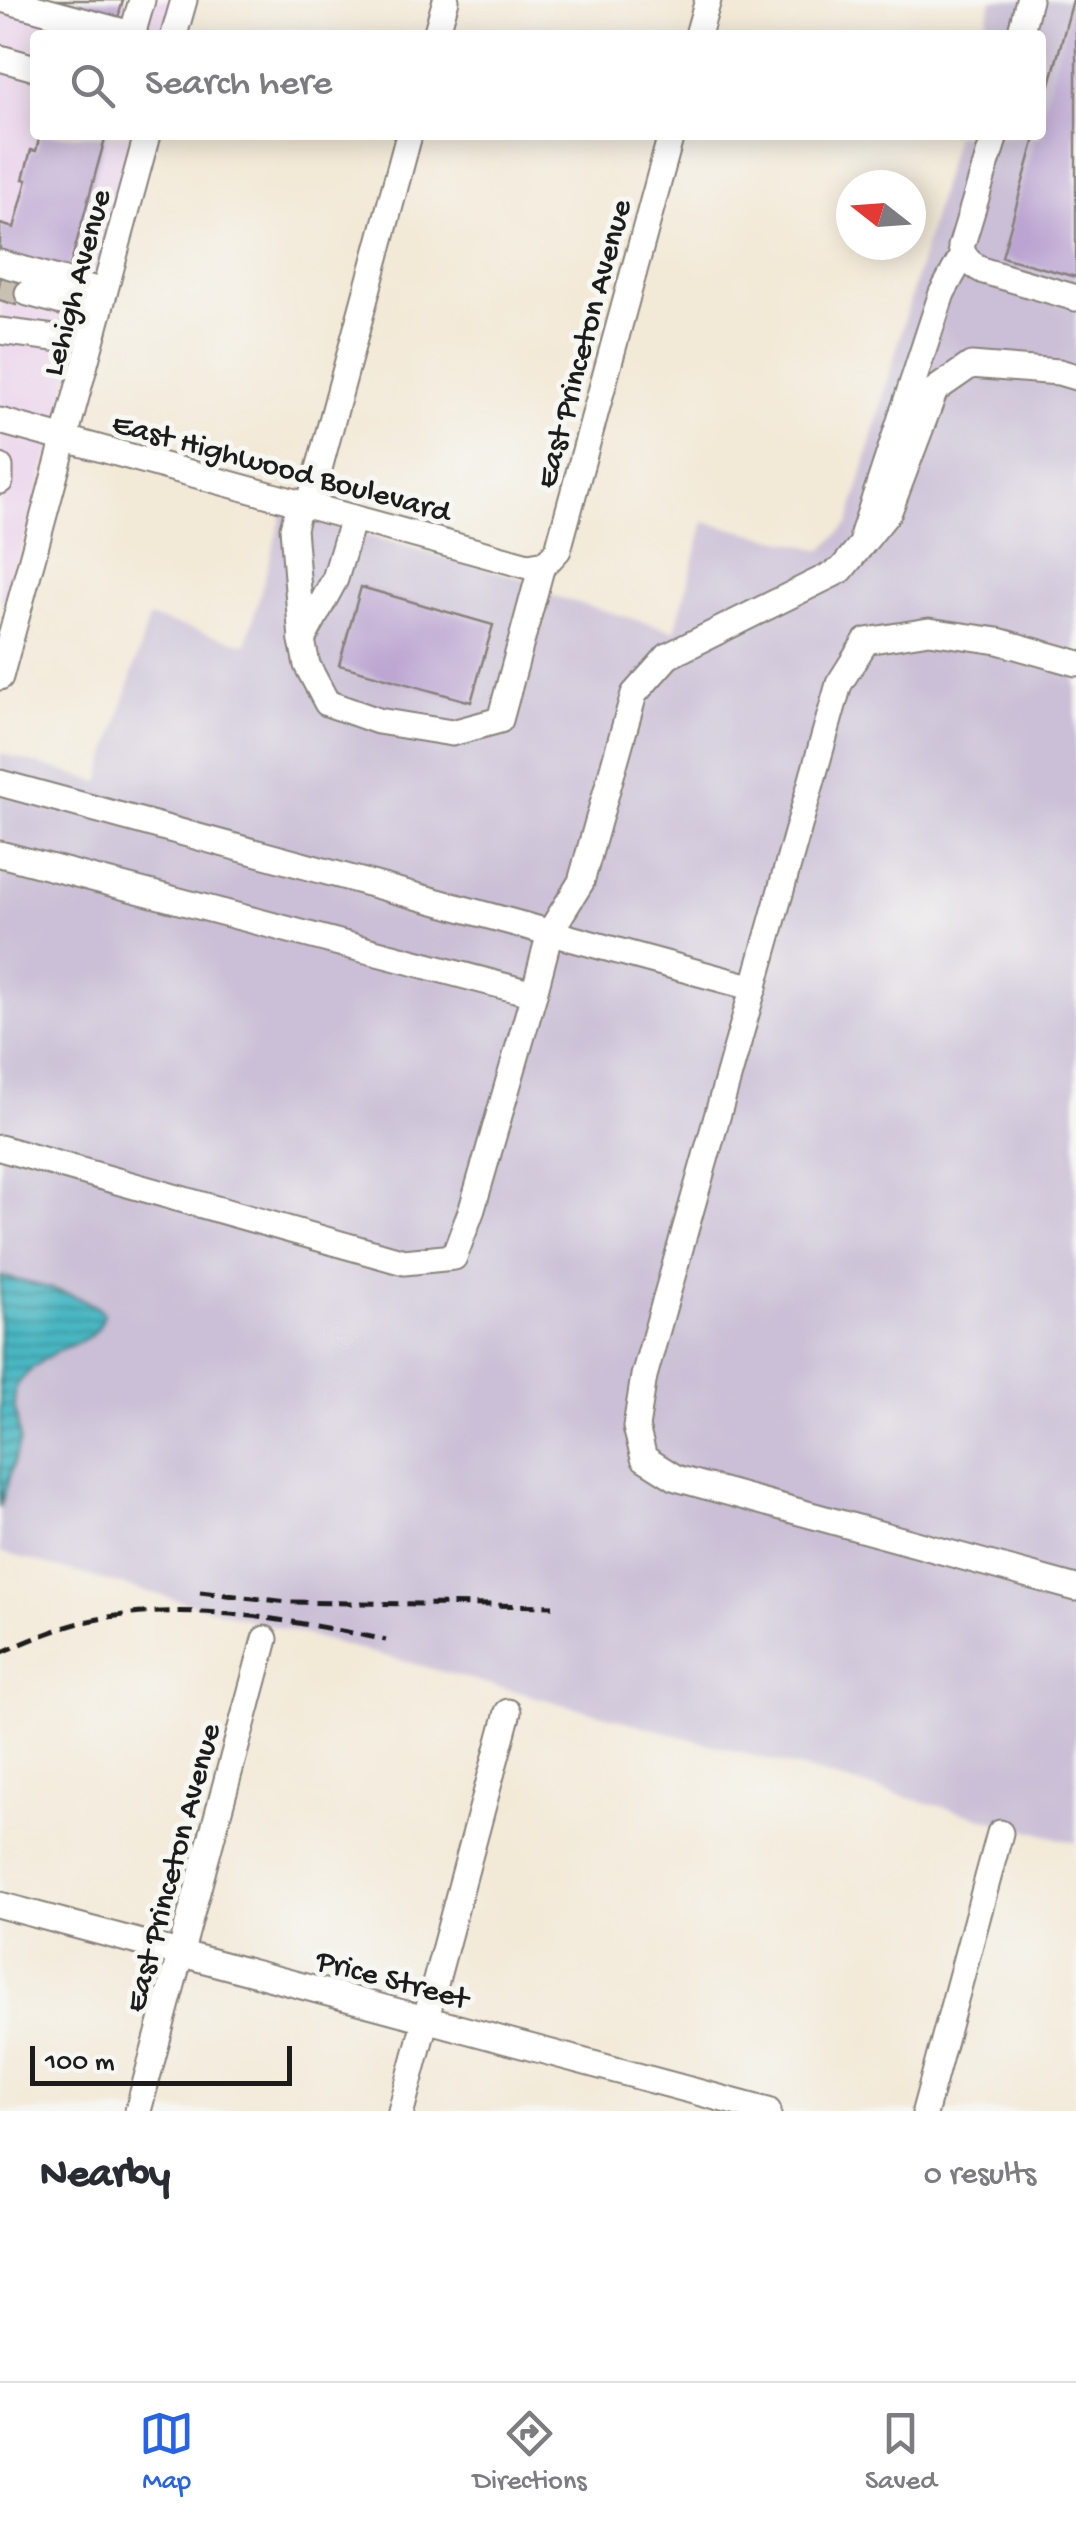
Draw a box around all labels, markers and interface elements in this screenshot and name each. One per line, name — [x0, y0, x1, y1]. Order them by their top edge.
search box — [30, 30, 1046, 140]
icon: search — [65, 58, 120, 113]
text: Search here — [145, 63, 332, 107]
north arrow — [836, 170, 926, 260]
street label: Lehigh Avenue — [36, 185, 122, 381]
street label: East Princeton Avenue — [529, 195, 643, 493]
street label: East Highwood Boulevard — [107, 406, 456, 534]
street label: East Princeton Avenue — [118, 1719, 232, 2017]
street label: Price Street — [310, 1943, 475, 2021]
scale bar — [30, 2041, 292, 2086]
text: 100 m — [45, 2047, 115, 2080]
text: Nearby — [40, 2152, 170, 2201]
text: 0 results — [924, 2157, 1036, 2195]
tab: Map — [139, 2406, 194, 2499]
tab: Directions — [473, 2406, 587, 2499]
tab: Saved — [865, 2406, 937, 2499]

